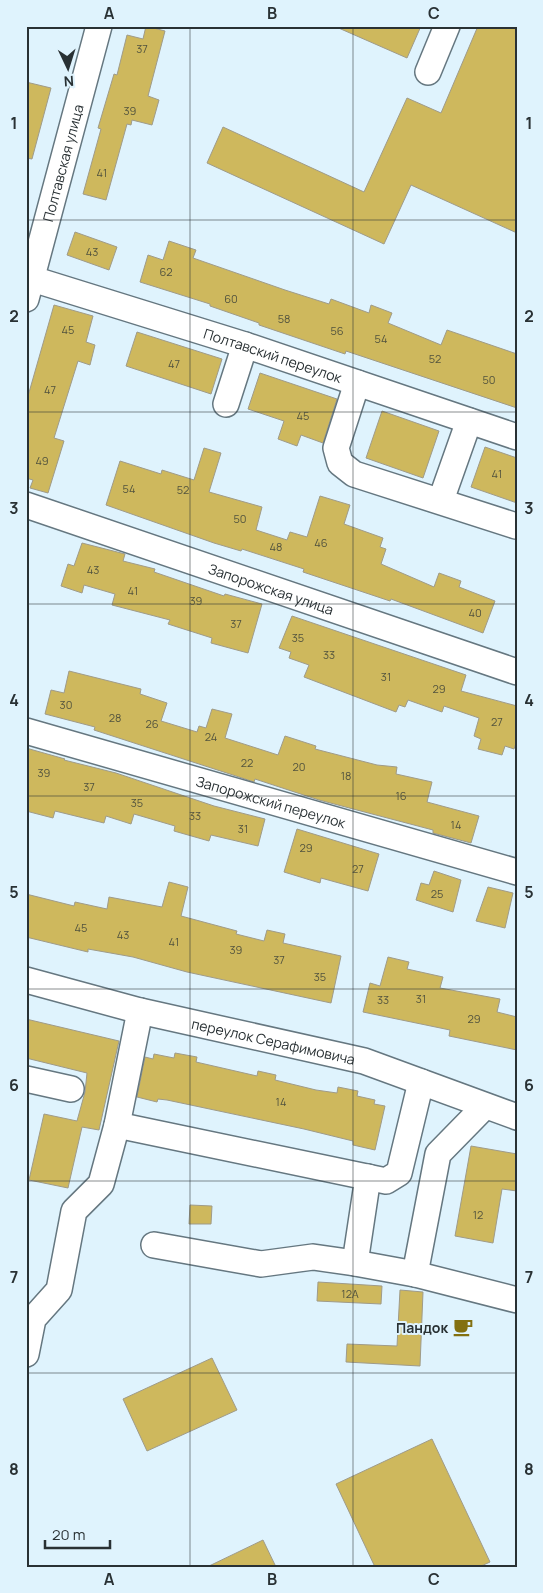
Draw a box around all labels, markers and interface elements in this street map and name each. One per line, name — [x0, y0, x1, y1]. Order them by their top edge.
text: A — [104, 2, 115, 24]
text: B — [267, 2, 277, 24]
text: C — [428, 2, 440, 24]
house number: 37 — [136, 41, 148, 56]
north arrow — [42, 42, 92, 92]
text: N — [63, 72, 75, 91]
street label: Полтавская улица — [38, 102, 87, 224]
house number: 39 — [124, 103, 137, 118]
text: 1 — [10, 112, 18, 134]
text: 1 — [525, 112, 533, 134]
house number: 41 — [97, 165, 107, 180]
house number: 43 — [86, 244, 98, 259]
house number: 62 — [159, 264, 173, 279]
house number: 60 — [224, 291, 238, 306]
text: 2 — [9, 305, 19, 327]
text: 2 — [524, 305, 534, 327]
house number: 58 — [278, 311, 290, 326]
house number: 45 — [62, 322, 74, 337]
street label: Полтавский переулок — [202, 323, 346, 387]
house number: 56 — [330, 323, 344, 338]
house number: 54 — [375, 331, 387, 346]
house number: 52 — [429, 351, 441, 366]
house number: 47 — [168, 356, 180, 371]
house number: 50 — [482, 372, 496, 387]
house number: 47 — [44, 382, 56, 397]
house number: 45 — [297, 408, 309, 423]
house number: 49 — [35, 453, 49, 468]
house number: 41 — [492, 466, 502, 481]
house number: 54 — [123, 481, 135, 496]
house number: 52 — [177, 482, 189, 497]
text: 3 — [9, 497, 19, 519]
text: 3 — [524, 497, 534, 519]
house number: 50 — [233, 511, 247, 526]
house number: 46 — [314, 535, 328, 550]
house number: 48 — [270, 539, 282, 554]
street label: Запорожская улица — [206, 558, 336, 618]
house number: 43 — [87, 562, 99, 577]
house number: 41 — [128, 583, 138, 598]
house number: 39 — [190, 593, 203, 608]
house number: 40 — [468, 605, 482, 620]
house number: 37 — [230, 616, 242, 631]
house number: 35 — [292, 630, 304, 645]
house number: 33 — [323, 647, 335, 662]
house number: 31 — [381, 669, 391, 684]
house number: 29 — [432, 681, 446, 696]
text: 4 — [9, 689, 19, 711]
text: 4 — [524, 689, 534, 711]
house number: 30 — [60, 697, 72, 712]
house number: 28 — [109, 710, 121, 725]
house number: 27 — [491, 714, 503, 729]
house number: 26 — [145, 716, 159, 731]
house number: 24 — [205, 729, 217, 744]
house number: 22 — [241, 755, 253, 770]
house number: 20 — [293, 759, 305, 774]
house number: 39 — [38, 765, 51, 780]
house number: 18 — [341, 768, 351, 783]
street label: Запорожский переулок — [194, 771, 349, 832]
house number: 37 — [83, 779, 95, 794]
house number: 16 — [395, 788, 407, 803]
house number: 35 — [131, 795, 143, 810]
house number: 33 — [189, 808, 201, 823]
house number: 14 — [451, 817, 461, 832]
house number: 31 — [238, 821, 248, 836]
house number: 29 — [299, 840, 313, 855]
house number: 27 — [352, 861, 364, 876]
text: 5 — [9, 881, 19, 903]
text: 5 — [524, 881, 534, 903]
house number: 25 — [431, 886, 443, 901]
house number: 45 — [75, 920, 87, 935]
house number: 43 — [117, 927, 129, 942]
house number: 41 — [169, 934, 179, 949]
house number: 39 — [230, 942, 243, 957]
house number: 37 — [273, 952, 285, 967]
house number: 35 — [314, 969, 326, 984]
house number: 31 — [416, 991, 426, 1006]
house number: 33 — [377, 992, 389, 1007]
house number: 29 — [467, 1011, 481, 1026]
street label: переулок Серафимовича — [190, 1013, 357, 1068]
text: 6 — [9, 1074, 19, 1096]
text: 6 — [524, 1074, 534, 1096]
house number: 14 — [276, 1094, 286, 1109]
house number: 12 — [473, 1207, 483, 1222]
text: 7 — [10, 1266, 18, 1288]
text: 7 — [525, 1266, 533, 1288]
house number: 12А — [341, 1286, 359, 1301]
cafe icon: Пандок — [452, 1316, 474, 1338]
place label: Пандок — [396, 1318, 448, 1337]
text: 8 — [9, 1458, 19, 1480]
text: 8 — [524, 1458, 534, 1480]
scale bar — [45, 1518, 110, 1550]
text: 20 m — [52, 1524, 85, 1545]
text: A — [104, 1568, 115, 1590]
text: B — [267, 1568, 277, 1590]
text: C — [428, 1568, 440, 1590]

